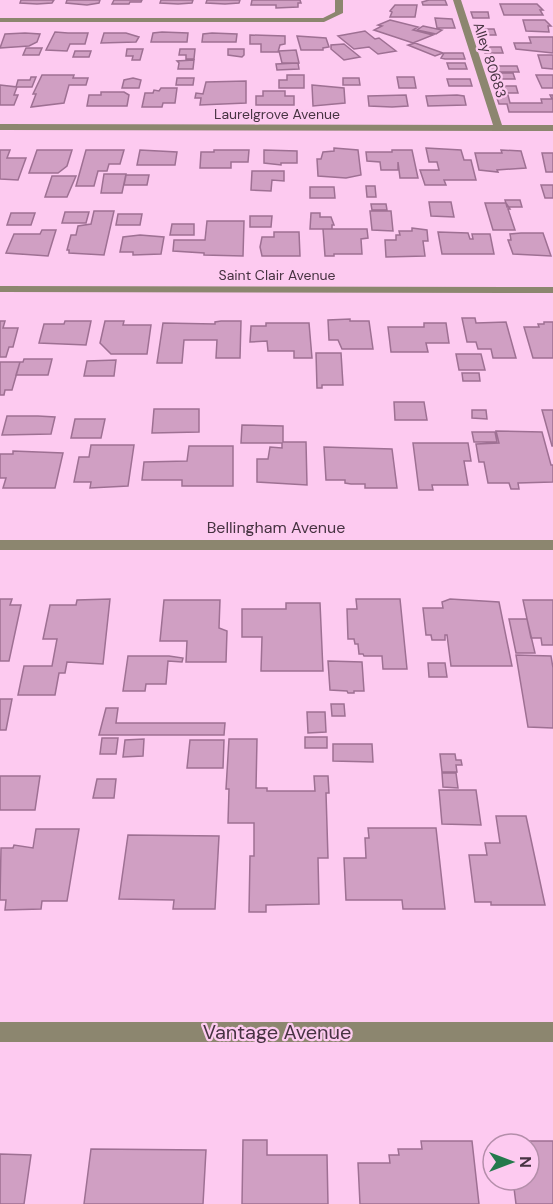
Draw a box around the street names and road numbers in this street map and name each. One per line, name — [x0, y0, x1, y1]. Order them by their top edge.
street label: Alley 80683 — [469, 20, 511, 100]
street label: Laurelgrove Avenue — [214, 105, 340, 123]
street label: Saint Clair Avenue — [219, 266, 336, 284]
street label: Bellingham Avenue — [207, 517, 345, 538]
street label: Vantage Avenue — [203, 1019, 351, 1045]

